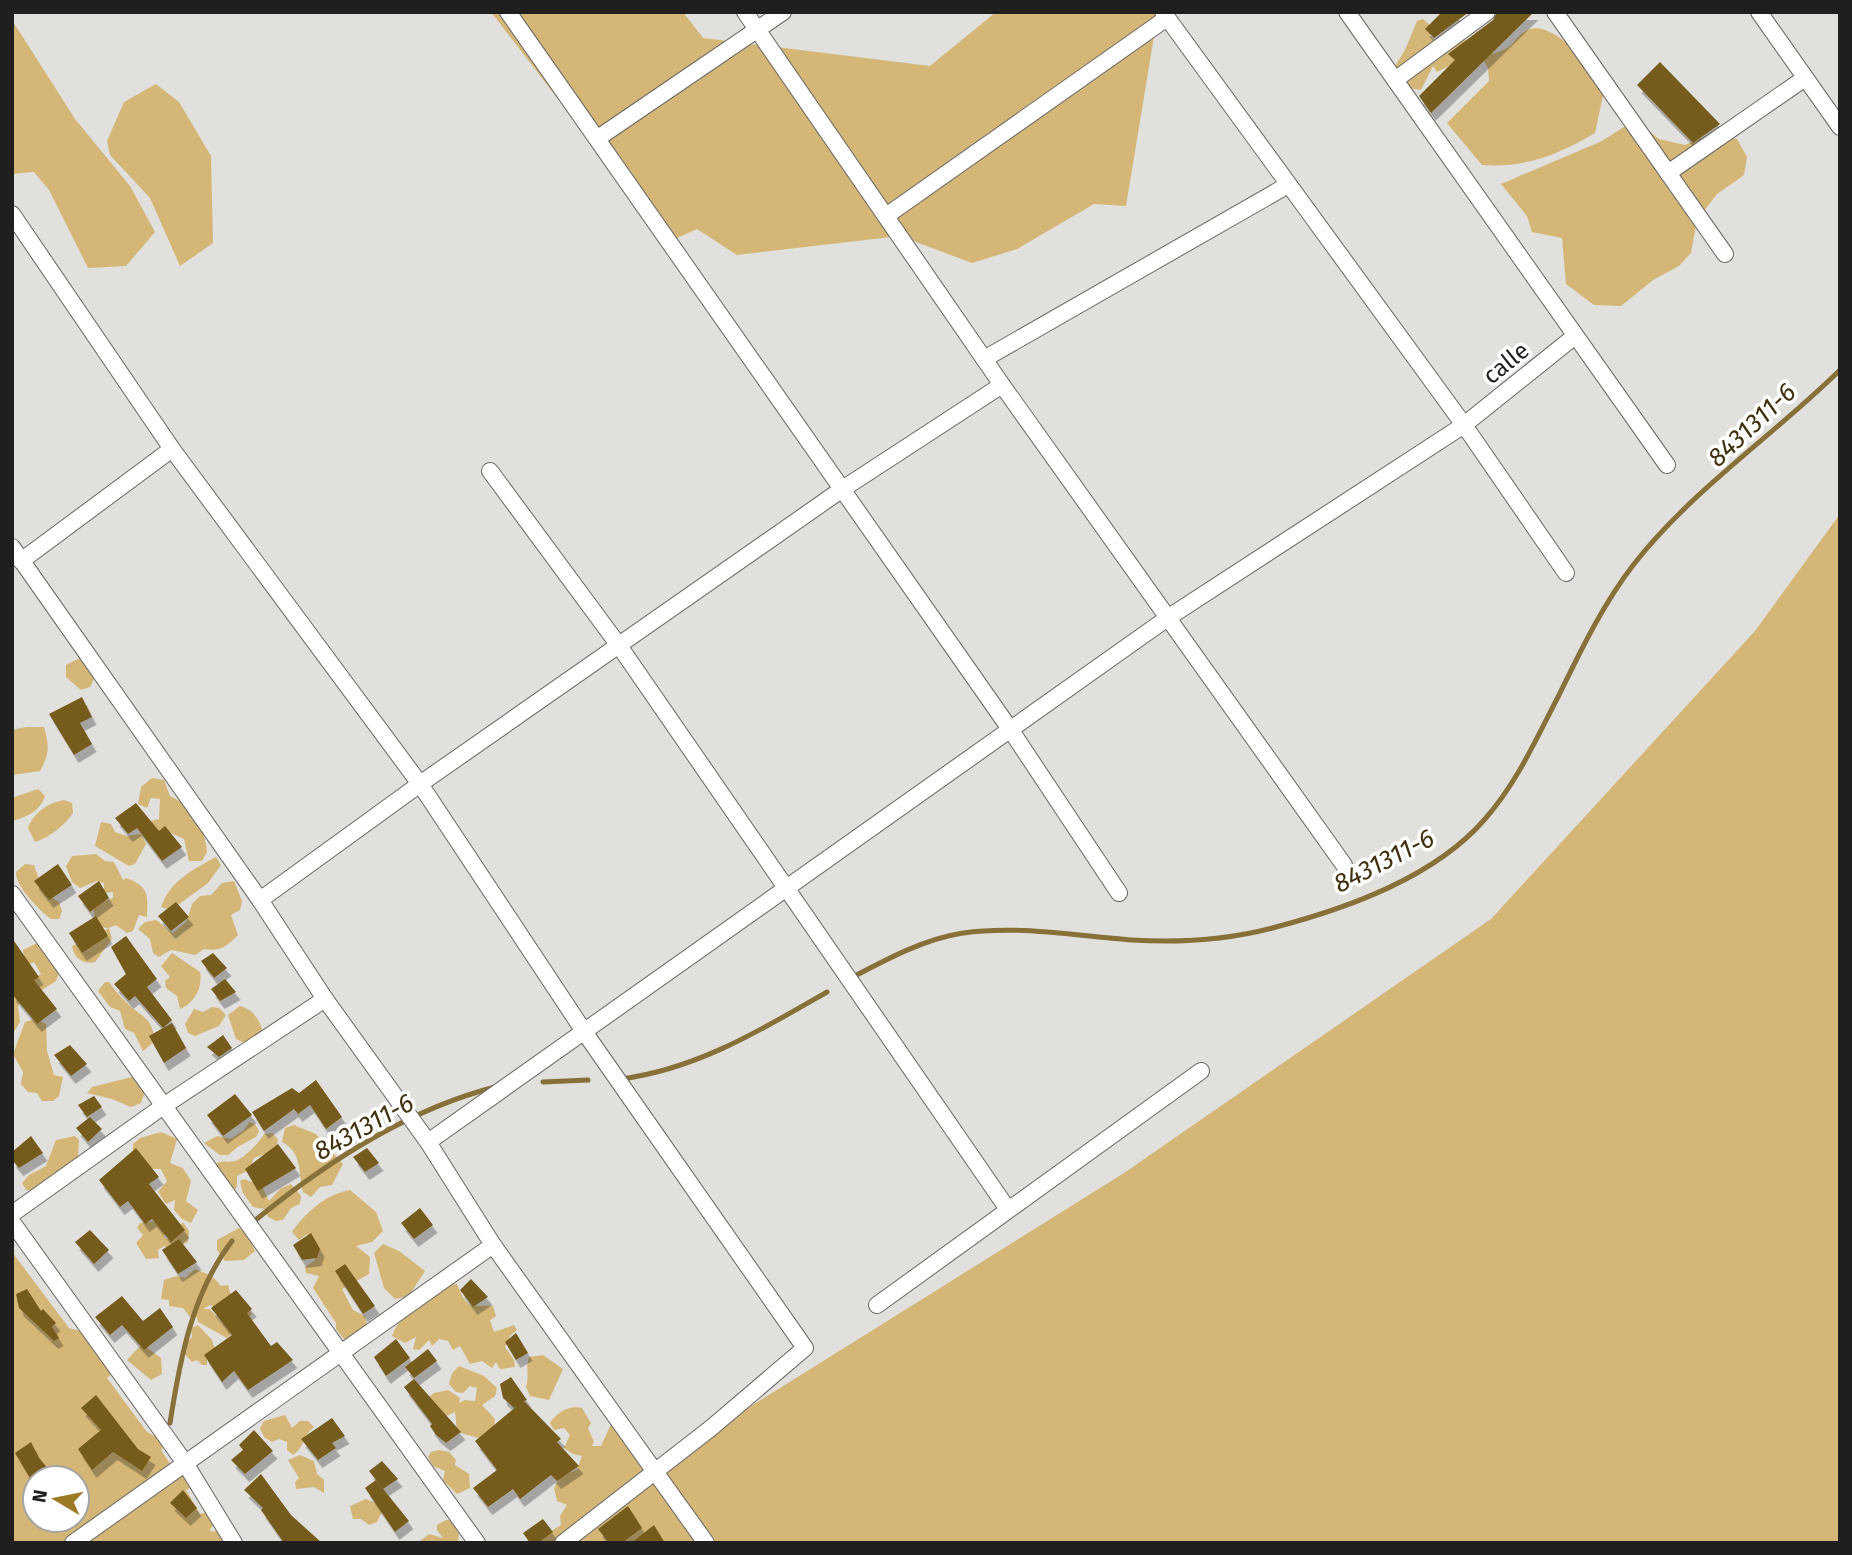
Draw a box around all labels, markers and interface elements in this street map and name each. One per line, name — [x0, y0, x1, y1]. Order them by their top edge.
street label: calle — [1477, 336, 1535, 390]
water label: 8431311-6 — [1702, 377, 1802, 473]
water label: 8431311-6 — [1329, 823, 1439, 899]
water label: 8431311-6 — [309, 1087, 419, 1167]
north arrow — [21, 1464, 91, 1534]
text: N — [27, 1488, 52, 1504]

